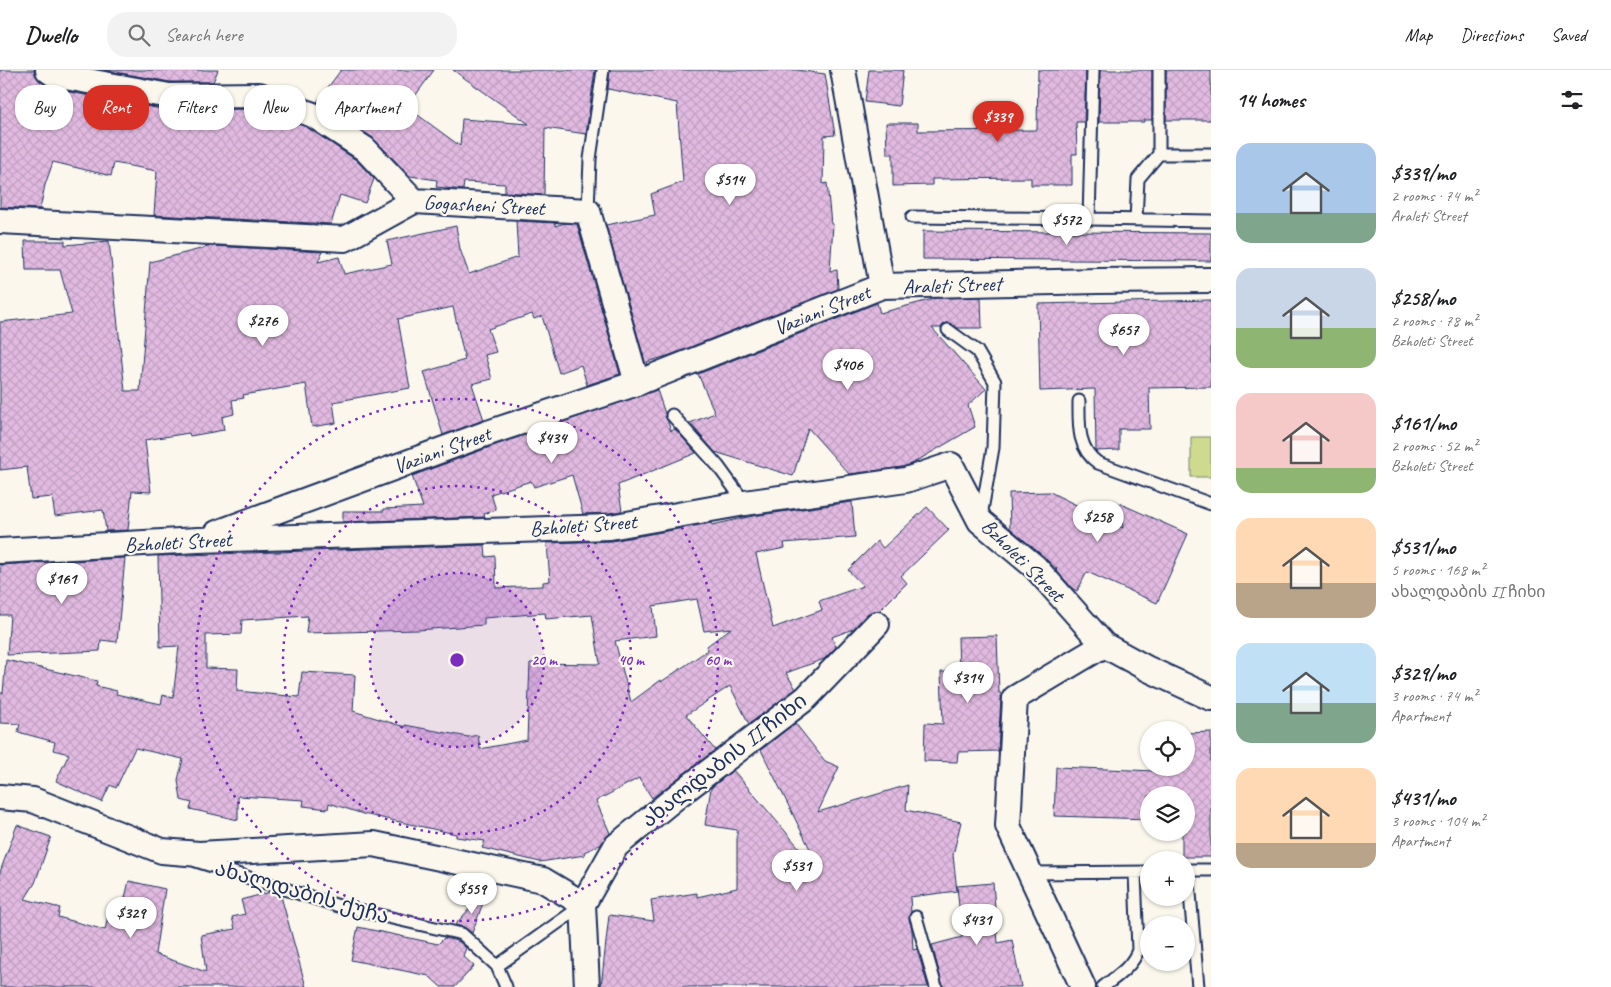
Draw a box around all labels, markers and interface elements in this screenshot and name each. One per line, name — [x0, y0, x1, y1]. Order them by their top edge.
search box — [107, 12, 457, 57]
text: Dwello — [25, 20, 77, 50]
icon: search — [125, 21, 153, 49]
text: Search here — [165, 23, 243, 47]
text: Map — [1405, 24, 1432, 46]
text: Directions — [1460, 24, 1523, 46]
text: Saved — [1551, 24, 1586, 46]
chip: Buy — [15, 85, 73, 130]
chip: Rent — [83, 85, 149, 130]
chip: Filters — [159, 85, 234, 130]
chip: New — [244, 85, 306, 130]
chip: Apartment — [316, 85, 418, 130]
icon: filters — [1558, 86, 1586, 114]
text: 14 homes — [1236, 87, 1305, 113]
pin: $339 — [968, 100, 1028, 143]
text: $339 — [984, 107, 1012, 127]
text: $339/mo — [1391, 160, 1455, 186]
icon: home — [1276, 163, 1336, 223]
pin: $514 — [700, 164, 760, 206]
text: $514 — [716, 170, 744, 190]
text: 2 rooms · 74 m² — [1391, 186, 1477, 206]
street label: Gogasheni Street — [423, 189, 547, 221]
pin: $572 — [1037, 204, 1097, 246]
text: Araleti Street — [1391, 206, 1466, 226]
text: $572 — [1053, 210, 1081, 230]
street label: Araleti Street — [902, 270, 1005, 300]
street label: Vaziani Street — [770, 278, 876, 341]
text: $258/mo — [1391, 285, 1455, 311]
icon: home — [1276, 288, 1336, 348]
pin: $276 — [233, 304, 293, 347]
text: $276 — [248, 311, 278, 331]
text: 2 rooms · 78 m² — [1391, 311, 1477, 331]
pin: $657 — [1094, 314, 1154, 356]
text: $657 — [1110, 320, 1138, 340]
text: Bzholeti Street — [1391, 331, 1473, 351]
pin: $406 — [818, 348, 878, 391]
text: $406 — [833, 355, 863, 375]
text: $161/mo — [1391, 410, 1456, 436]
icon: home — [1276, 413, 1336, 473]
street label: Vaziani Street — [390, 420, 496, 480]
pin: $434 — [522, 422, 582, 464]
text: $434 — [538, 428, 566, 448]
text: 2 rooms · 52 m² — [1391, 436, 1477, 456]
text: Bzholeti Street — [1391, 456, 1473, 476]
pin: $258 — [1068, 500, 1128, 543]
text: $258 — [1084, 507, 1112, 527]
street label: Bzholeti Street — [529, 508, 639, 542]
street label: Bzholeti Street — [976, 513, 1071, 608]
street label: Bzholeti Street — [124, 526, 234, 558]
text: $531/mo — [1391, 534, 1455, 560]
icon: home — [1276, 538, 1336, 598]
text: 5 rooms · 168 m² — [1391, 560, 1485, 580]
pin: $161 — [32, 562, 92, 605]
text: $161 — [47, 569, 77, 589]
text: ახალდაბის II ჩიხი — [1391, 582, 1546, 602]
centre of rings — [448, 651, 466, 669]
text: 20 m — [531, 651, 558, 670]
text: 40 m — [618, 651, 645, 670]
text: 60 m — [705, 651, 732, 670]
text: $329/mo — [1391, 660, 1455, 686]
pin: $314 — [938, 662, 998, 704]
icon: home — [1276, 663, 1336, 723]
text: $314 — [954, 668, 982, 688]
text: 3 rooms · 74 m² — [1391, 686, 1477, 706]
street label: ახალდაბის II ჩიხი — [636, 687, 812, 833]
text: Apartment — [1391, 706, 1450, 726]
map controls — [1140, 721, 1195, 971]
button: locate — [1140, 721, 1195, 776]
text: $431/mo — [1391, 785, 1456, 811]
button: layers — [1140, 786, 1195, 841]
icon: home — [1276, 788, 1336, 848]
text: 3 rooms · 104 m² — [1391, 811, 1485, 831]
text: Apartment — [1391, 831, 1450, 851]
pin: $531 — [767, 850, 827, 892]
button: + — [1140, 851, 1195, 906]
street label: ახალდაბის ქუჩა — [212, 855, 392, 929]
text: $531 — [783, 856, 811, 876]
pin: $559 — [442, 872, 502, 915]
text: $559 — [458, 879, 486, 899]
pin: $329 — [101, 896, 161, 939]
text: $329 — [117, 903, 145, 923]
pin: $431 — [947, 904, 1007, 946]
text: $431 — [963, 910, 991, 930]
button: − — [1140, 916, 1195, 971]

